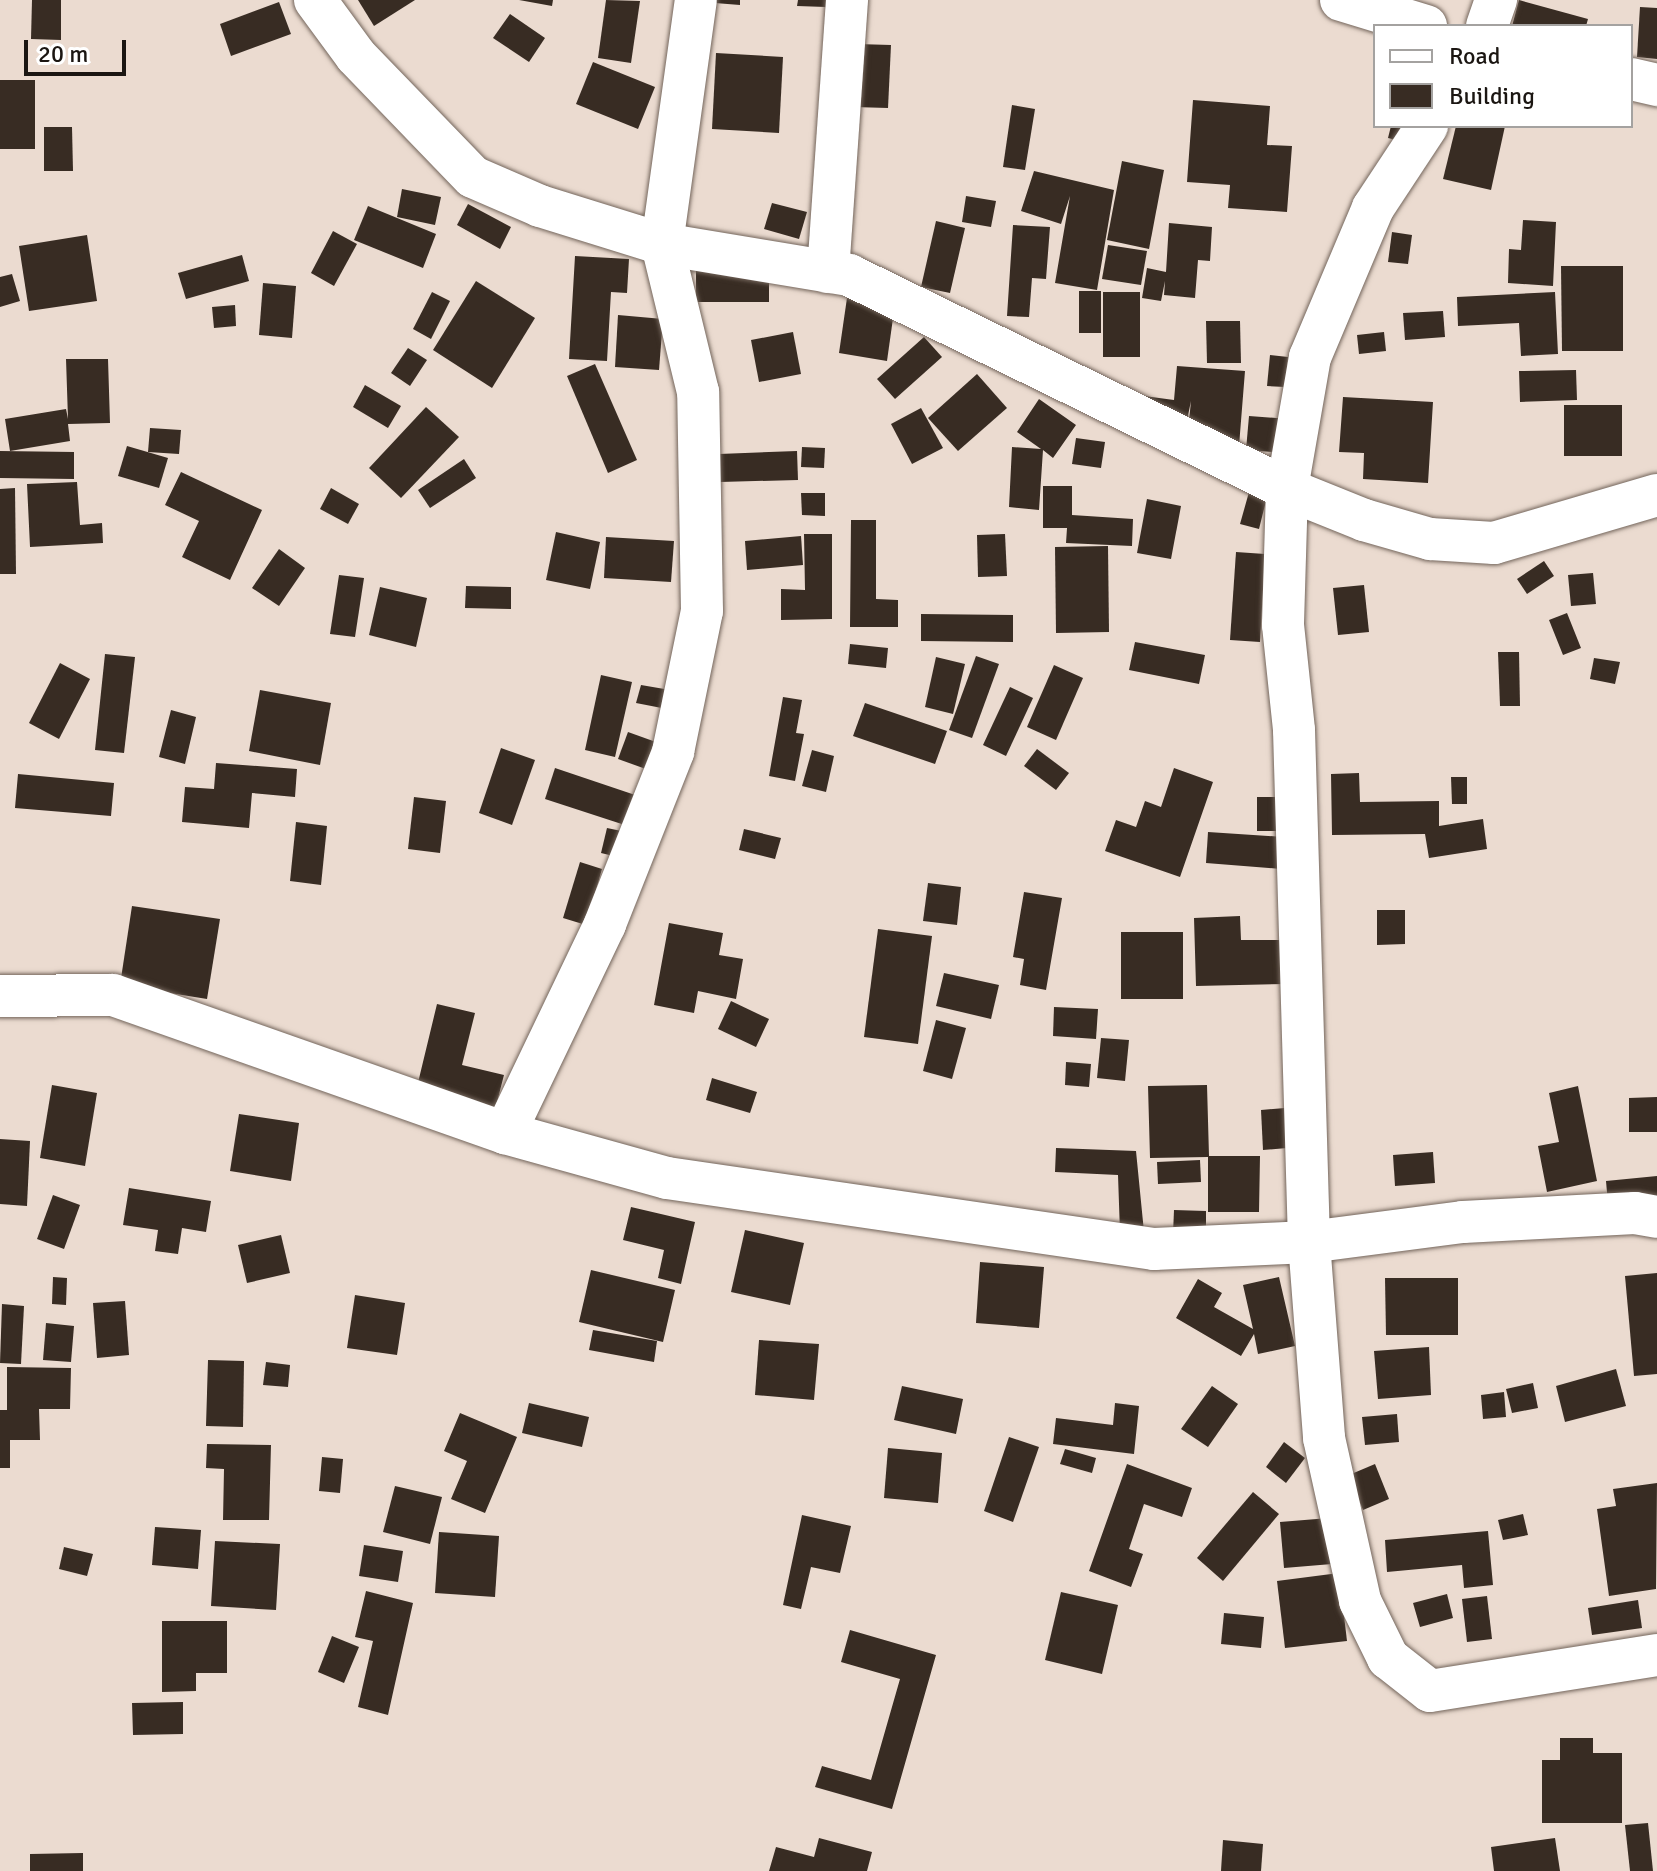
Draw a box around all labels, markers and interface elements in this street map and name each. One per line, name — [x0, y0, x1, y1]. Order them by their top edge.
scale bar — [28, 24, 130, 74]
legend — [1373, 24, 1633, 128]
text: 20 m — [38, 39, 88, 69]
text: Road — [1449, 41, 1500, 71]
text: Building — [1449, 81, 1535, 111]

